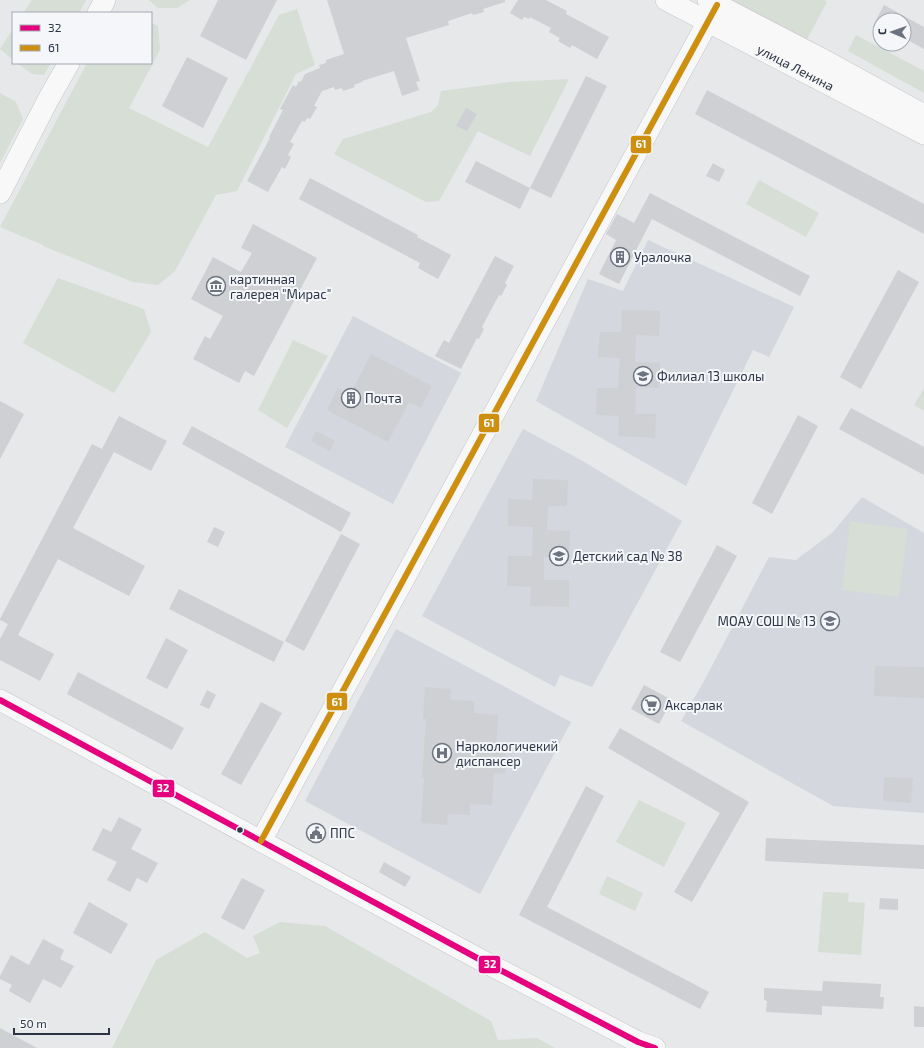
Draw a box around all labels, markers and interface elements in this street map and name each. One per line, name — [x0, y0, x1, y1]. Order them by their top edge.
legend — [12, 12, 152, 64]
north arrow — [872, 12, 912, 52]
text: 32 — [48, 20, 62, 34]
text: С — [875, 28, 888, 35]
text: 61 — [48, 40, 60, 54]
street label: улица Ленина — [754, 41, 837, 94]
line badge: 61 — [630, 135, 652, 154]
text: 61 — [635, 137, 647, 150]
building icon: Уралочка — [609, 246, 631, 268]
place label: Уралочка — [634, 249, 692, 265]
place label: картинная галерея "Мирас" — [230, 271, 331, 302]
museum icon: картинная галерея "Мирас" — [205, 275, 227, 297]
school or university icon: Филиал 13 школы — [632, 365, 654, 387]
place label: Филиал 13 школы — [657, 368, 764, 384]
building icon: Почта — [340, 387, 362, 409]
place label: Почта — [365, 390, 402, 406]
line badge: 61 — [478, 413, 500, 433]
text: 61 — [483, 416, 495, 429]
school or university icon: Детский сад № 38 — [548, 545, 570, 567]
place label: Детский сад № 38 — [573, 548, 683, 564]
school or university icon: МОАУ СОШ № 13 — [819, 610, 841, 632]
place label: МОАУ СОШ № 13 — [718, 613, 816, 629]
line badge: 61 — [326, 692, 348, 711]
supermarket icon: Аксарлак — [640, 694, 662, 716]
text: 61 — [331, 695, 343, 708]
place label: Аксарлак — [665, 697, 723, 713]
place label: Наркологичекий диспансер — [456, 738, 558, 769]
hospital icon: Наркологичекий диспансер — [431, 742, 453, 764]
line badge: 32 — [152, 779, 175, 798]
text: 32 — [157, 781, 169, 794]
public building icon: ППС — [305, 822, 327, 844]
unlabelled marker — [235, 825, 245, 835]
place label: ППС — [330, 825, 355, 841]
line badge: 32 — [478, 955, 501, 974]
text: 32 — [484, 957, 496, 970]
scale bar — [14, 1010, 109, 1036]
text: 50 m — [20, 1016, 47, 1030]

